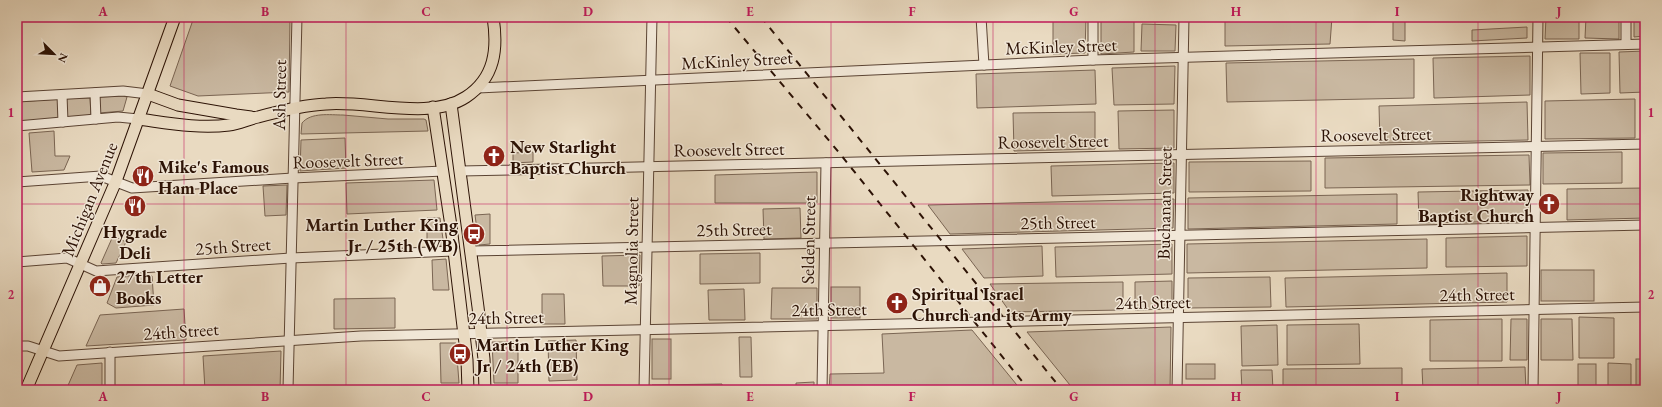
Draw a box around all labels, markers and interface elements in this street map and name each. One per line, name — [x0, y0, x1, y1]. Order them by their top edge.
text: A — [97, 3, 108, 20]
text: B — [261, 3, 269, 20]
text: C — [421, 3, 431, 20]
text: D — [583, 3, 593, 20]
text: E — [746, 3, 754, 20]
text: F — [908, 3, 916, 20]
text: G — [1069, 3, 1079, 20]
text: H — [1231, 3, 1242, 20]
text: I — [1395, 3, 1400, 20]
text: J — [1555, 3, 1562, 20]
street label: McKinley Street — [1005, 33, 1118, 59]
north arrow — [34, 34, 74, 74]
street label: McKinley Street — [681, 46, 794, 74]
text: N — [55, 51, 71, 65]
street label: Ash Street — [267, 59, 291, 132]
text: 1 — [8, 104, 15, 121]
text: 1 — [1648, 104, 1655, 121]
street label: Roosevelt Street — [1320, 122, 1432, 146]
street label: Roosevelt Street — [997, 129, 1109, 153]
place label: New Starlight Baptist Church — [510, 135, 626, 179]
street label: Roosevelt Street — [673, 137, 785, 161]
street label: Michigan Avenue — [56, 138, 122, 260]
church icon: New Starlight Baptist Church — [481, 143, 507, 169]
street label: Buchanan Street — [1152, 146, 1176, 260]
street label: Roosevelt Street — [292, 147, 404, 173]
place label: Mike's Famous Ham Place — [158, 155, 269, 199]
restaurant icon: Mike's Famous Ham Place — [130, 163, 156, 189]
place label: Rightway Baptist Church — [1418, 183, 1534, 227]
church icon: Rightway Baptist Church — [1536, 191, 1562, 217]
restaurant icon: Hygrade Deli — [122, 193, 148, 219]
street label: Selden Street — [796, 195, 820, 284]
street label: Magnolia Street — [619, 196, 643, 305]
street label: 25th Street — [1020, 210, 1096, 234]
place label: Martin Luther King Jr / 25th (WB) — [305, 213, 459, 257]
street label: 25th Street — [696, 217, 772, 241]
place label: Hygrade Deli — [103, 220, 168, 264]
bus stop icon: Martin Luther King Jr / 25th (WB) — [461, 221, 487, 247]
street label: 25th Street — [195, 232, 272, 260]
place label: 27th Letter Books — [116, 265, 203, 309]
shop icon: 27th Letter Books — [87, 273, 113, 299]
place label: Spiritual Israel Church and its Army — [912, 282, 1072, 326]
street label: 24th Street — [1439, 282, 1515, 306]
text: 2 — [8, 286, 15, 303]
text: 2 — [1648, 286, 1655, 303]
church icon: Spiritual Israel Church and its Army — [884, 290, 910, 316]
street label: 24th Street — [1115, 290, 1191, 314]
street label: 24th Street — [791, 297, 867, 321]
street label: 24th Street — [468, 305, 544, 329]
street label: 24th Street — [143, 317, 220, 345]
place label: Martin Luther King Jr / 24th (EB) — [474, 333, 630, 377]
bus stop icon: Martin Luther King Jr / 24th (EB) — [447, 341, 473, 367]
text: A — [97, 388, 108, 405]
text: B — [261, 388, 269, 405]
text: C — [421, 388, 431, 405]
text: D — [583, 388, 593, 405]
text: E — [746, 388, 754, 405]
text: F — [908, 388, 916, 405]
text: G — [1069, 388, 1079, 405]
text: H — [1231, 388, 1242, 405]
text: I — [1395, 388, 1400, 405]
text: J — [1555, 388, 1562, 405]

